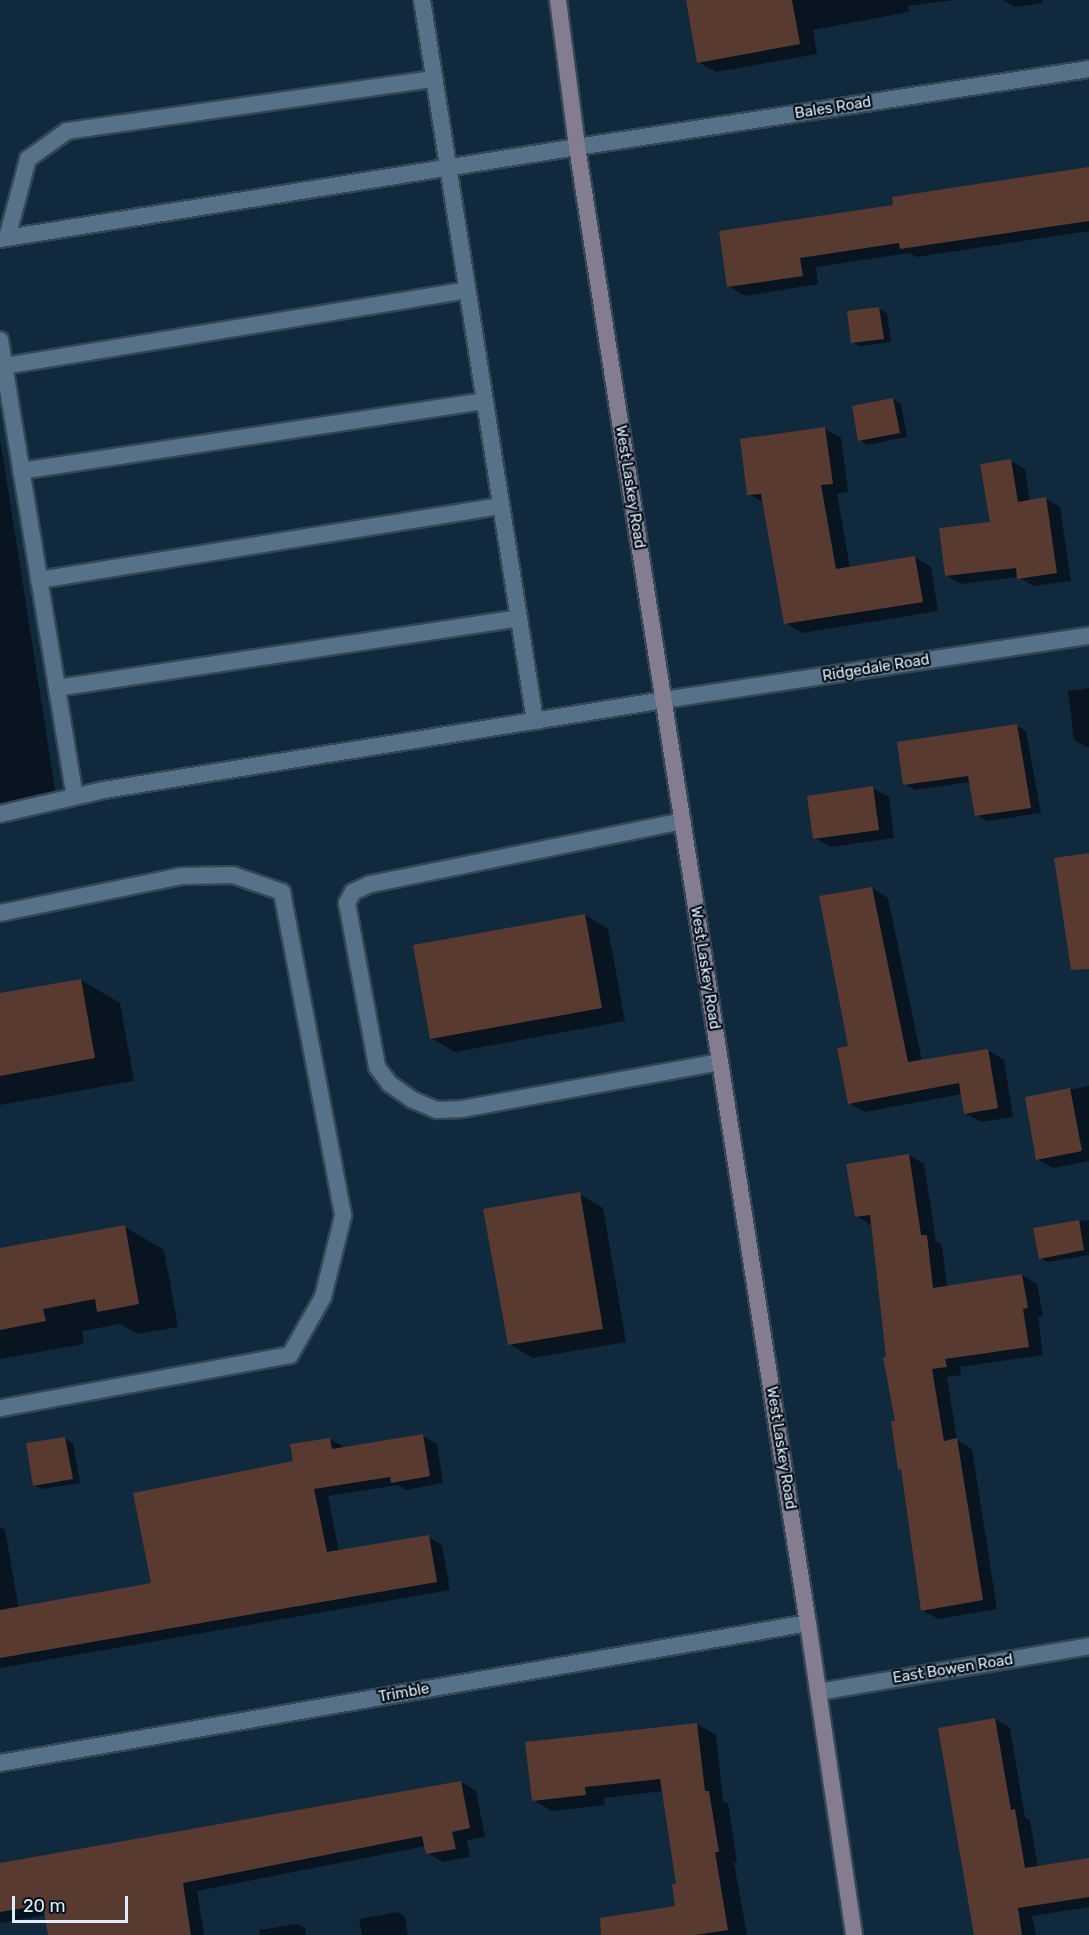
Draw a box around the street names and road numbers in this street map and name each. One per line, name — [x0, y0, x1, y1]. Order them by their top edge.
street label: Bales Road — [793, 93, 873, 123]
street label: West Laskey Road — [611, 424, 649, 550]
street label: Ridgedale Road — [821, 651, 931, 685]
street label: West Laskey Road — [686, 905, 724, 1031]
street label: West Laskey Road — [762, 1385, 800, 1511]
street label: East Bowen Road — [892, 1651, 1014, 1687]
street label: Trimble — [377, 1680, 431, 1706]

